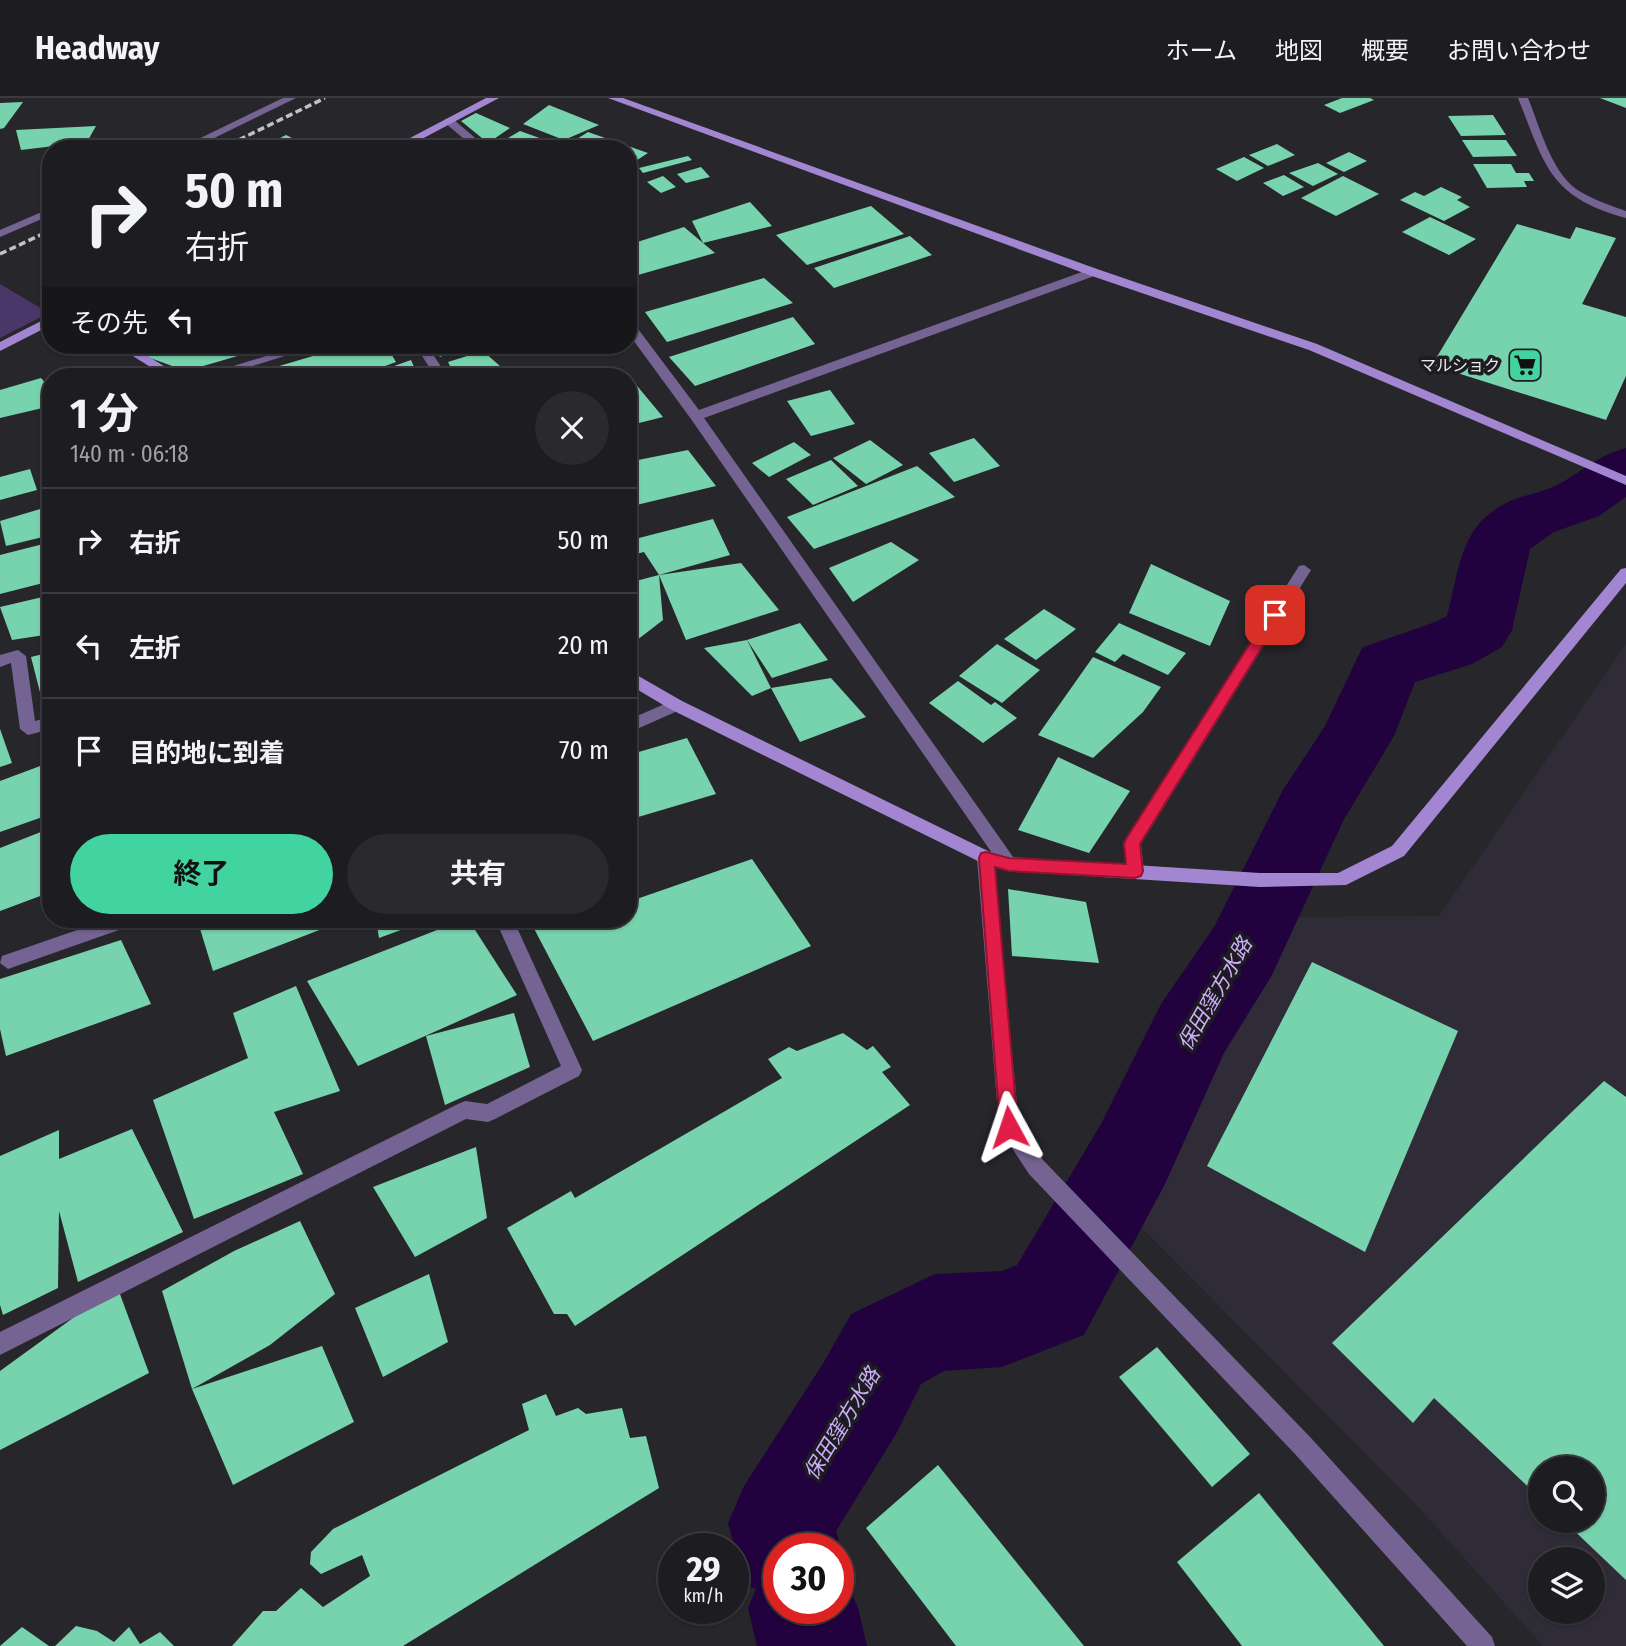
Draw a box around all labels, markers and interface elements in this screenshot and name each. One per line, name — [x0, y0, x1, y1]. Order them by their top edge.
text: Headway — [35, 28, 159, 68]
text: ホーム — [1166, 37, 1237, 65]
text: 地図 — [1275, 37, 1323, 65]
text: 概要 — [1361, 37, 1409, 65]
text: お問い合わせ — [1447, 37, 1591, 65]
text: 50 m — [185, 161, 283, 220]
icon: right — [70, 168, 161, 259]
text: 右折 — [185, 228, 249, 266]
icon: left — [162, 301, 200, 339]
text: その先 — [70, 308, 148, 339]
supermarket icon: マルショク — [1506, 346, 1544, 384]
place label: マルショク — [1420, 356, 1500, 375]
text: 1 分 — [70, 389, 139, 439]
button: close — [535, 391, 609, 465]
text: 140 m · 06:18 — [70, 440, 189, 468]
icon: right — [70, 522, 108, 560]
text: 50 m — [557, 525, 609, 556]
text: 右折 — [129, 528, 181, 559]
pin — [1245, 585, 1305, 645]
icon: arrive — [1256, 596, 1294, 634]
icon: left — [70, 627, 108, 665]
text: 20 m — [558, 630, 609, 661]
text: 左折 — [129, 633, 181, 664]
icon: arrive — [70, 732, 108, 770]
text: 70 m — [559, 735, 609, 766]
text: 目的地に到着 — [129, 738, 285, 769]
button: 終了 — [70, 834, 333, 914]
button: 共有 — [347, 834, 609, 914]
water label: 保田窪方水路 — [1172, 931, 1259, 1055]
position arrow — [972, 1090, 1046, 1164]
water label: 保田窪方水路 — [798, 1362, 887, 1485]
map controls — [1528, 1456, 1605, 1624]
button: search — [1528, 1456, 1605, 1533]
speed limit sign: 30 — [763, 1533, 854, 1624]
button: layers — [1528, 1547, 1605, 1624]
text: 29 — [686, 1548, 721, 1590]
text: km/h — [683, 1585, 724, 1607]

